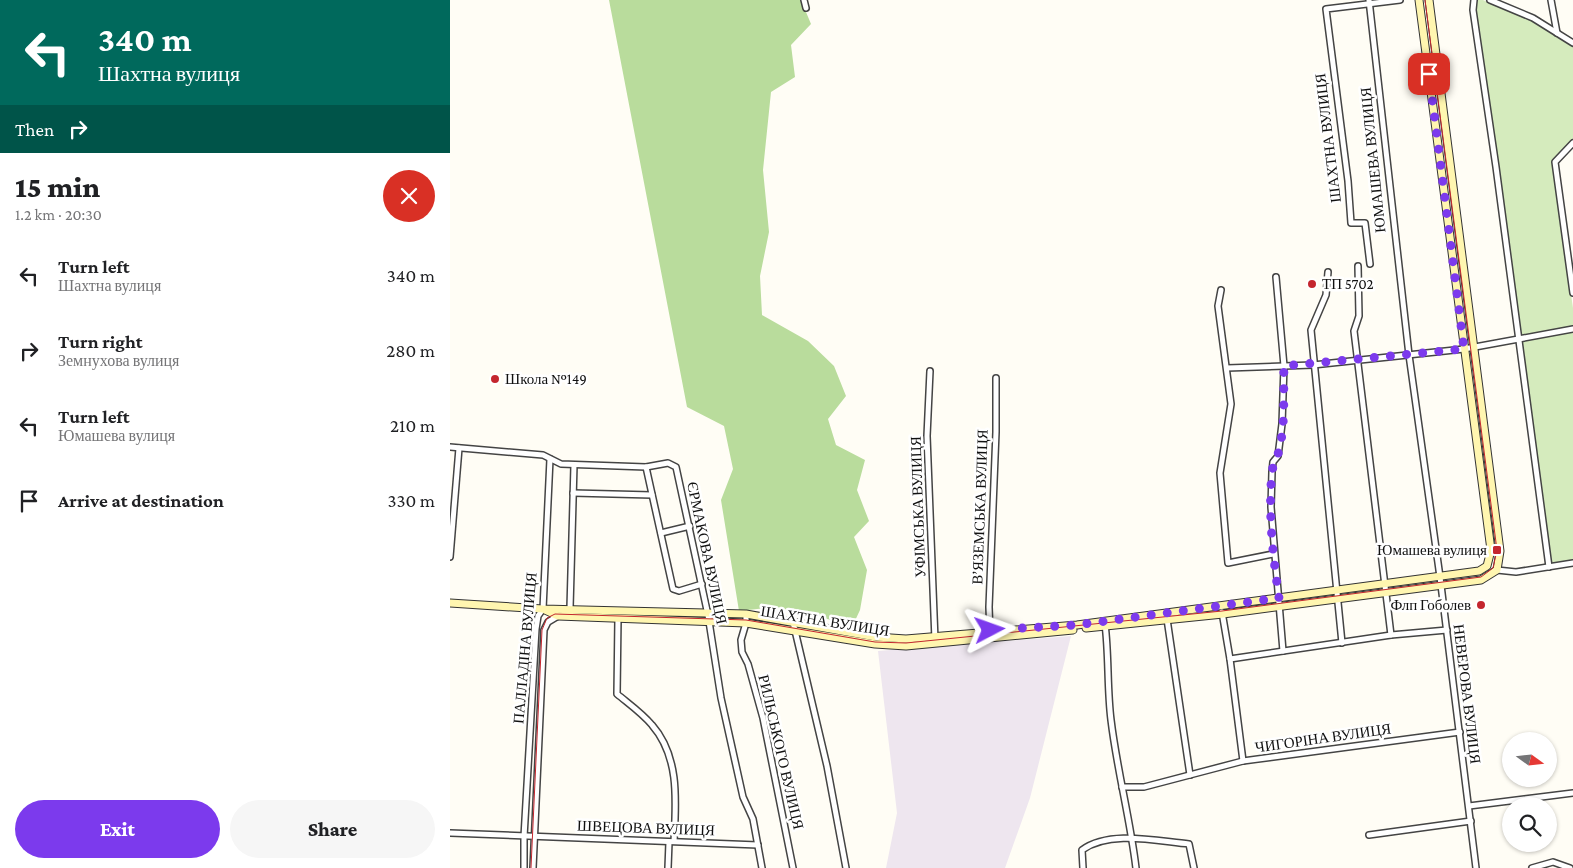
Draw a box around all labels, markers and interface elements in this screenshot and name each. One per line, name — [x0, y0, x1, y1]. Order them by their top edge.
icon: left — [15, 20, 80, 85]
text: 340 m — [98, 20, 192, 59]
pin — [1408, 53, 1450, 95]
icon: arrive — [1415, 60, 1443, 88]
text: Шахтна вулиця — [98, 61, 240, 86]
street label: ШАХТНА ВУЛИЦЯ — [1312, 73, 1344, 203]
street label: ЮМАШЕВА ВУЛИЦЯ — [1357, 86, 1389, 234]
icon: right — [64, 115, 92, 143]
text: Then — [15, 119, 54, 140]
text: 15 min — [15, 170, 100, 203]
button: close — [383, 170, 435, 222]
text: 1.2 km · 20:30 — [15, 206, 102, 223]
text: Turn left — [58, 256, 130, 277]
icon: left — [15, 262, 43, 290]
text: 340 m — [387, 265, 435, 286]
place label: ТП 5702 — [1322, 276, 1374, 292]
text: Шахтна вулиця — [58, 277, 161, 294]
marker: ТП 5702 — [1306, 278, 1318, 290]
text: Turn right — [58, 331, 143, 352]
icon: right — [15, 337, 43, 365]
text: 280 m — [386, 340, 435, 361]
text: Земнухова вулиця — [58, 352, 179, 369]
place label: Школа №149 — [505, 371, 587, 387]
marker: Школа №149 — [489, 373, 501, 385]
text: Turn left — [58, 406, 130, 427]
icon: left — [15, 412, 43, 440]
text: 210 m — [390, 415, 435, 436]
text: Юмашева вулиця — [58, 427, 175, 444]
street label: В’ЯЗЕМСЬКА ВУЛИЦЯ — [969, 429, 991, 585]
street label: УФІМСЬКА ВУЛИЦЯ — [908, 436, 928, 578]
street label: ЄРМАКОВА ВУЛИЦЯ — [684, 480, 730, 626]
icon: arrive — [15, 487, 43, 515]
text: Arrive at destination — [58, 490, 224, 511]
text: 330 m — [387, 490, 435, 511]
place label: Юмашева вулиця — [1377, 542, 1487, 558]
marker: Юмашева вулиця — [1491, 544, 1503, 556]
street label: ПАЛЛАДІНА ВУЛИЦЯ — [510, 572, 540, 724]
place label: Флп Гоболев — [1391, 597, 1471, 613]
marker: Флп Гоболев — [1475, 599, 1487, 611]
street label: ШАХТНА ВУЛИЦЯ — [760, 603, 890, 639]
position arrow — [963, 603, 1015, 655]
street label: НЕВЕРОВА ВУЛИЦЯ — [1450, 623, 1484, 765]
street label: РИЛЬСЬКОГО ВУЛИЦЯ — [755, 673, 807, 831]
street label: ЧИГОРІНА ВУЛИЦЯ — [1254, 721, 1392, 755]
north arrow — [1502, 732, 1558, 788]
map controls — [1502, 732, 1557, 852]
button: search — [1502, 797, 1557, 852]
button: Exit — [15, 800, 220, 858]
button: Share — [230, 800, 435, 858]
street label: ШВЕЦОВА ВУЛИЦЯ — [577, 818, 715, 838]

